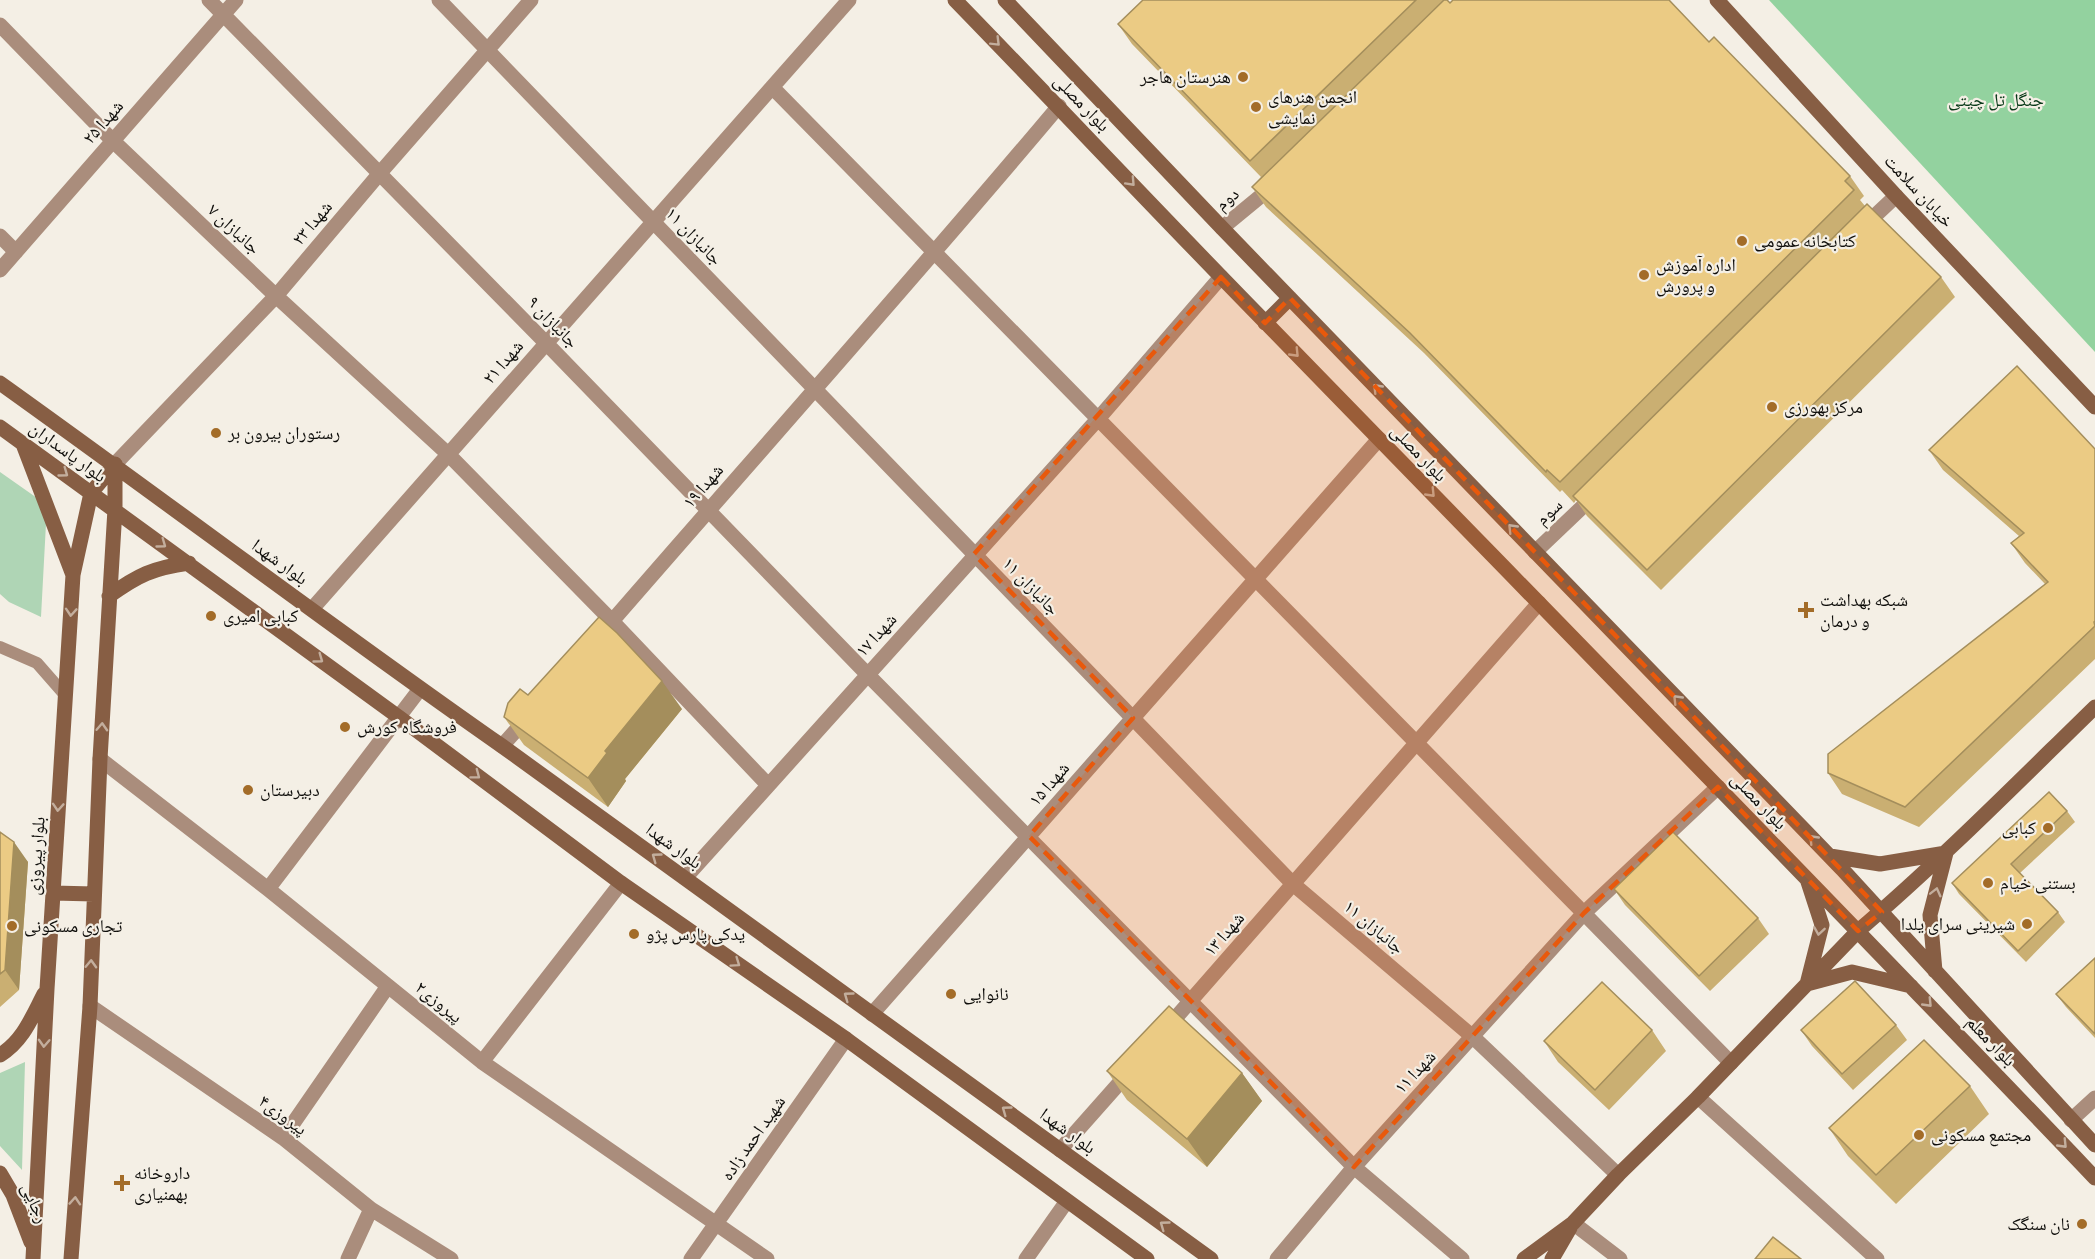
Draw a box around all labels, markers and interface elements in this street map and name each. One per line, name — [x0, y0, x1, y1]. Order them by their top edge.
one-way arrow — [988, 34, 999, 45]
place label: هنرستان هاجر — [1139, 65, 1231, 88]
street label: بلوار مصلی — [1049, 69, 1115, 136]
marker: هنرستان هاجر — [1236, 70, 1250, 84]
place label: انجمن هنرهای نمایشی — [1268, 85, 1357, 129]
park label: جنگل تل چیتی — [1948, 88, 2044, 111]
street label: شهدا ۲۵ — [77, 95, 127, 148]
marker: انجمن هنرهای نمایشی — [1249, 100, 1263, 114]
street label: خیابان سلامت — [1880, 149, 1959, 232]
one-way arrow — [1124, 175, 1135, 186]
street label: دوم — [1210, 182, 1244, 216]
street label: شهدا ۲۳ — [286, 196, 336, 249]
street label: جانبازان ۷ — [203, 198, 266, 259]
street label: جانبازان ۱۱ — [661, 202, 728, 270]
place label: کتابخانه عمومی — [1754, 229, 1857, 252]
marker: کتابخانه عمومی — [1735, 234, 1749, 248]
place label: اداره آموزش و پرورش — [1656, 253, 1736, 297]
marker: اداره آموزش و پرورش — [1637, 268, 1651, 282]
street label: جانبازان ۹ — [523, 291, 584, 353]
street label: شهدا ۲۱ — [477, 335, 527, 388]
one-way arrow — [1288, 347, 1299, 357]
one-way arrow — [1373, 385, 1384, 395]
place label: مرکز بهورزی — [1784, 395, 1863, 418]
marker: مرکز بهورزی — [1765, 400, 1779, 414]
street label: بلوار پاسداران — [25, 416, 111, 487]
street label: بلوار مصلی — [1386, 419, 1452, 486]
place label: رستوران بیرون بر — [227, 421, 340, 444]
marker: رستوران بیرون بر — [209, 426, 223, 440]
street label: شهدا ۱۹ — [677, 459, 727, 512]
one-way arrow — [58, 466, 69, 477]
one-way arrow — [1424, 486, 1435, 496]
street label: سوم — [1530, 493, 1568, 531]
one-way arrow — [1509, 525, 1520, 536]
street label: بلوار شهدا — [248, 533, 313, 589]
one-way arrow — [155, 536, 166, 547]
street label: جانبازان ۱۱ — [998, 552, 1065, 620]
place label: شبکه بهداشت و درمان — [1820, 588, 1908, 632]
marker: شبکه بهداشت و درمان — [1797, 601, 1815, 619]
place label: کبابی امیری — [223, 604, 299, 627]
one-way arrow — [64, 608, 77, 617]
street label: شهدا ۱۷ — [850, 608, 901, 661]
marker: کبابی امیری — [204, 609, 218, 623]
one-way arrow — [313, 651, 324, 662]
one-way arrow — [1674, 695, 1685, 706]
place label: فروشگاه کورش — [357, 715, 457, 738]
marker: فروشگاه کورش — [338, 720, 352, 734]
one-way arrow — [95, 723, 108, 732]
street label: شهدا ۱۵ — [1023, 757, 1073, 810]
one-way arrow — [469, 767, 480, 778]
street label: بلوار مصلی — [1726, 767, 1792, 834]
place label: دبیرستان — [260, 778, 320, 801]
marker: دبیرستان — [241, 783, 255, 797]
one-way arrow — [52, 802, 65, 811]
street label: بلوار پیروزی — [21, 816, 50, 896]
place label: کبابی — [2001, 816, 2037, 839]
street label: بلوار شهدا — [642, 817, 707, 873]
marker: کبابی — [2041, 821, 2055, 835]
one-way arrow — [1809, 835, 1820, 845]
one-way arrow — [651, 853, 662, 864]
place label: بستنی خیام — [2000, 871, 2076, 895]
marker: بستنی خیام — [1981, 876, 1995, 890]
one-way arrow — [1928, 888, 1941, 898]
street label: جانبازان ۱۱ — [1339, 895, 1409, 959]
street label: شهدا ۱۳ — [1198, 907, 1248, 960]
place label: شیرینی سرای یلدا — [1901, 912, 2015, 935]
place label: تجاری مسکونی — [24, 914, 122, 937]
marker: شیرینی سرای یلدا — [2020, 917, 2034, 931]
marker: تجاری مسکونی — [5, 919, 19, 933]
place label: یدکی پارس پژو — [646, 922, 745, 945]
one-way arrow — [1813, 926, 1826, 936]
marker: یدکی پارس پژو — [627, 927, 641, 941]
one-way arrow — [729, 956, 740, 967]
one-way arrow — [85, 960, 98, 969]
street label: پیروزی۲ — [411, 976, 468, 1028]
place label: نانوایی — [963, 982, 1009, 1005]
marker: نانوایی — [944, 987, 958, 1001]
one-way arrow — [843, 992, 854, 1003]
one-way arrow — [1921, 997, 1932, 1007]
street label: بلوار معلم — [1961, 1010, 2021, 1072]
one-way arrow — [37, 1039, 50, 1048]
street label: شهدا ۱۱ — [1389, 1045, 1440, 1098]
street label: پیروزی۴ — [254, 1089, 312, 1140]
street label: شهید احمد زاده — [715, 1091, 790, 1184]
street label: بلوار شهدا — [1036, 1102, 1101, 1158]
one-way arrow — [1001, 1107, 1012, 1118]
place label: مجتمع مسکونی — [1931, 1123, 2031, 1147]
marker: مجتمع مسکونی — [1912, 1128, 1926, 1142]
one-way arrow — [2056, 1138, 2067, 1148]
place label: داروخانه بهمنیاری — [134, 1161, 190, 1205]
marker: داروخانه بهمنیاری — [115, 1176, 129, 1190]
street label: رجایی — [17, 1179, 54, 1226]
one-way arrow — [68, 1196, 81, 1205]
place label: نان سنگک — [2007, 1212, 2070, 1235]
marker: نان سنگک — [2075, 1217, 2089, 1231]
one-way arrow — [1159, 1221, 1170, 1232]

